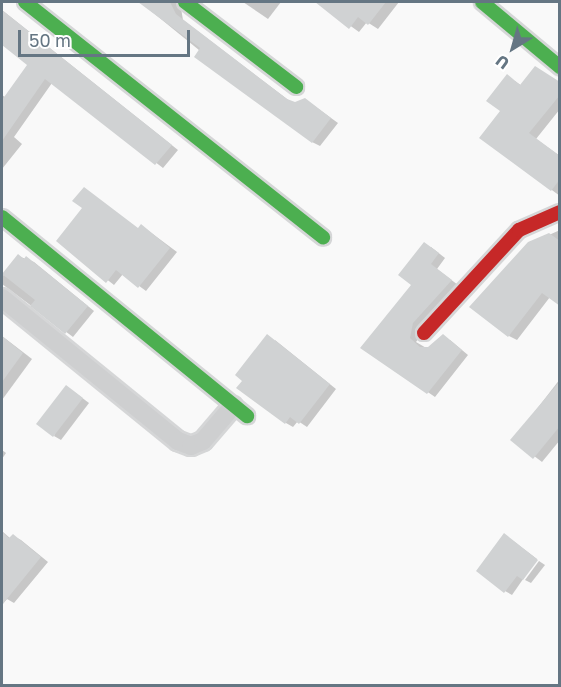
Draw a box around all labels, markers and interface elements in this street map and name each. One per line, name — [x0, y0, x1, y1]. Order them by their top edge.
scale bar — [21, 18, 194, 56]
north arrow — [483, 18, 543, 78]
text: 50 m — [29, 29, 71, 51]
text: U — [491, 51, 513, 74]

